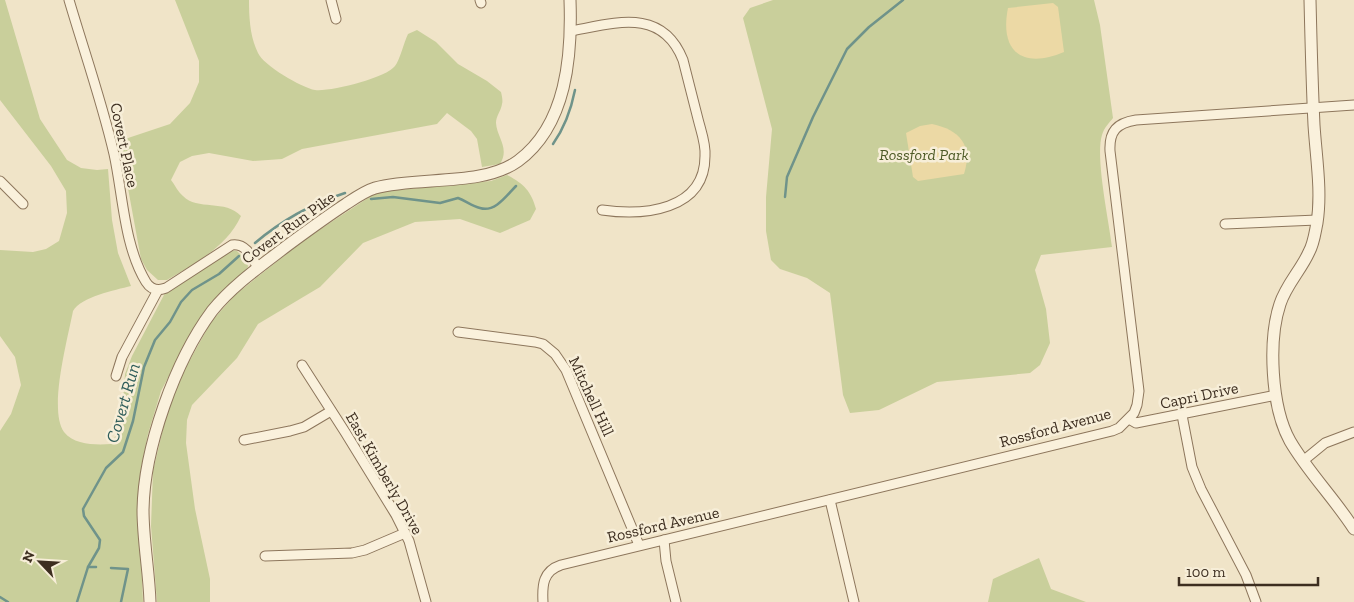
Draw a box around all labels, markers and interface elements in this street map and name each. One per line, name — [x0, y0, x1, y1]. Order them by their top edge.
street label: Covert Place — [106, 101, 143, 189]
park label: Rossford Park — [879, 145, 969, 164]
street label: Covert Run Pike — [238, 187, 339, 268]
street label: Mitchell Hill — [565, 353, 618, 439]
water label: Covert Run — [101, 361, 145, 445]
street label: Capri Drive — [1158, 378, 1240, 413]
street label: Rossford Avenue — [997, 403, 1113, 451]
street label: East Kimberly Drive — [342, 409, 427, 538]
street label: Rossford Avenue — [605, 502, 721, 547]
north arrow — [15, 537, 65, 587]
text: N — [19, 548, 39, 565]
scale bar — [1179, 554, 1318, 586]
text: 100 m — [1186, 563, 1225, 581]

